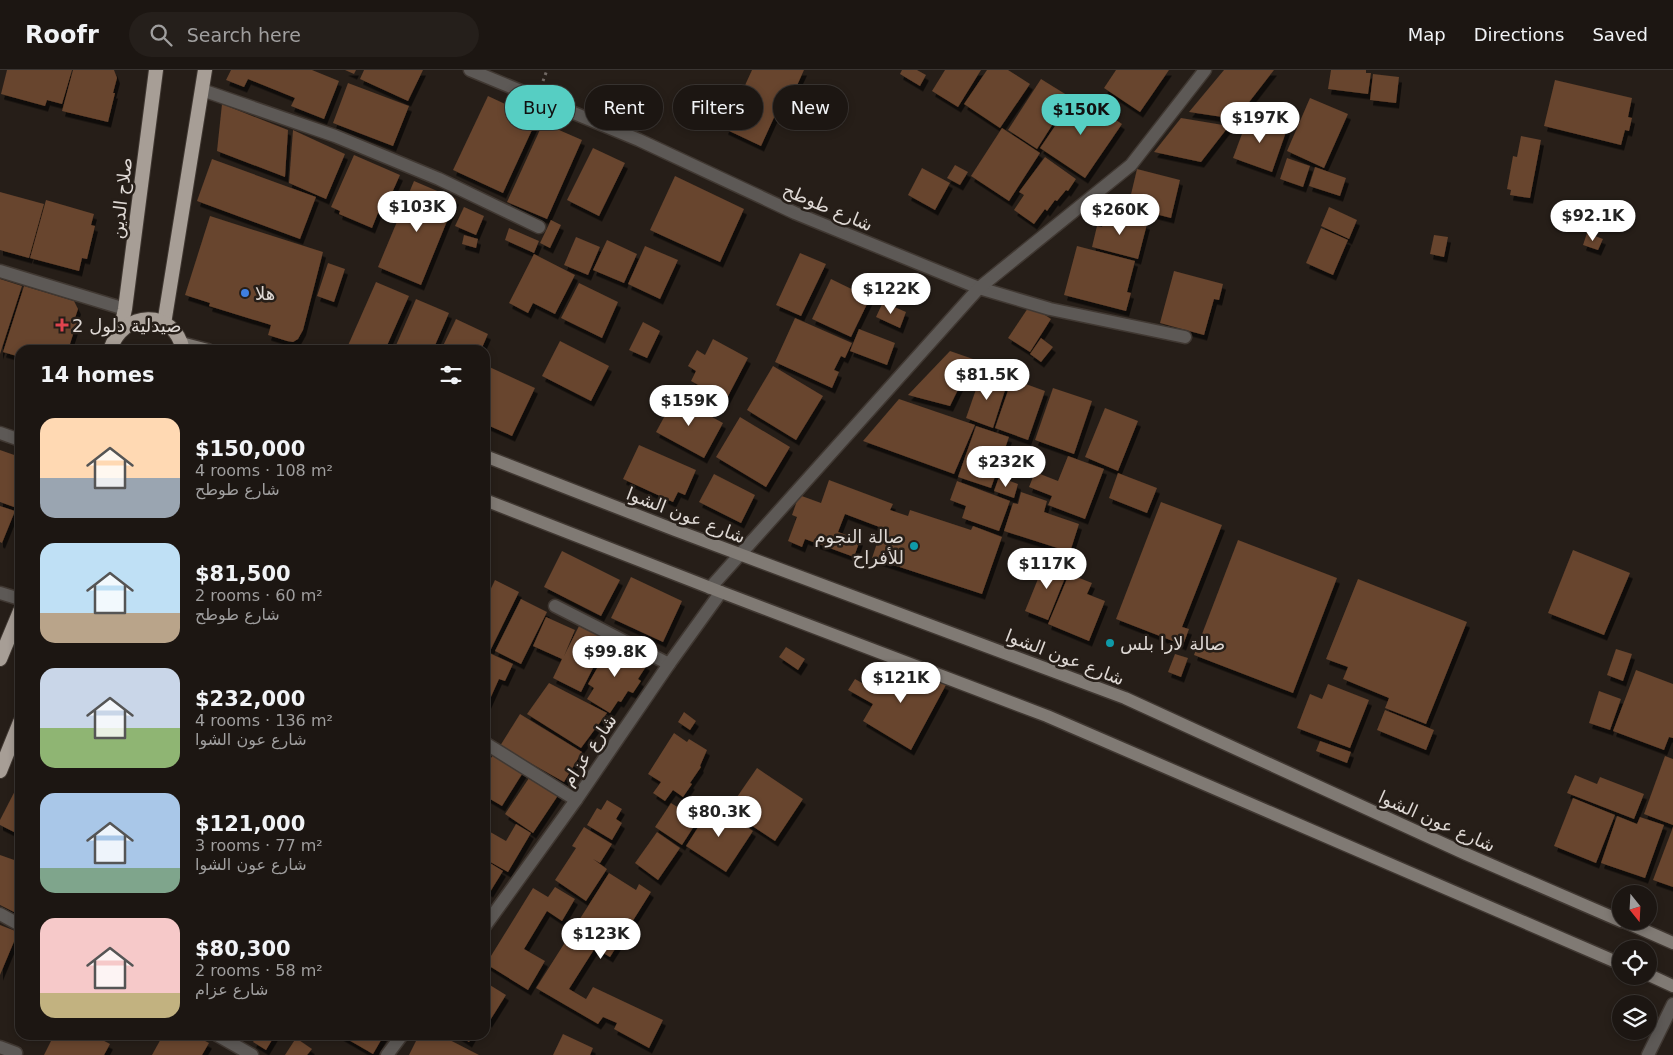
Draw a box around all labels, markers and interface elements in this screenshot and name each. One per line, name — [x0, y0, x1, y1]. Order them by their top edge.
search box — [129, 12, 479, 57]
text: Roofr — [25, 21, 99, 49]
icon: search — [147, 21, 175, 49]
text: Search here — [187, 24, 301, 46]
text: Map — [1408, 24, 1446, 45]
text: Directions — [1474, 24, 1564, 45]
text: Saved — [1592, 24, 1648, 45]
chip: Buy — [505, 85, 575, 130]
chip: Rent — [585, 85, 663, 130]
chip: Filters — [673, 85, 763, 130]
chip: New — [773, 85, 848, 130]
pin: $150K — [1046, 93, 1116, 136]
text: $150K — [1053, 100, 1109, 119]
pin: $197K — [1225, 102, 1295, 144]
text: $197K — [1232, 108, 1288, 127]
street label: صلاح الدين — [106, 156, 137, 240]
street label: شارع طوطح — [780, 179, 876, 236]
pin: $103K — [382, 190, 452, 233]
pin: $260K — [1085, 194, 1155, 236]
text: $103K — [389, 197, 445, 216]
text: $260K — [1092, 200, 1148, 219]
pin: $92.1K — [1552, 200, 1634, 242]
text: $92.1K — [1561, 206, 1625, 225]
pin: $122K — [856, 272, 926, 315]
text: $122K — [863, 279, 919, 298]
place label: هلا — [255, 283, 275, 304]
marker: هلا — [239, 287, 251, 299]
place label: صيدلية دلول 2 — [72, 315, 182, 337]
marker: صيدلية دلول 2 — [56, 319, 68, 331]
pin: $81.5K — [946, 358, 1028, 401]
icon: filters — [437, 361, 465, 389]
text: 14 homes — [40, 363, 155, 387]
text: $81.5K — [955, 365, 1019, 384]
pin: $159K — [654, 384, 724, 427]
text: $159K — [661, 391, 717, 410]
text: $150,000 — [195, 437, 305, 461]
icon: home — [80, 438, 140, 498]
pin: $232K — [971, 446, 1041, 488]
text: $232K — [978, 452, 1034, 471]
text: 4 rooms · 108 m² — [195, 461, 333, 480]
text: شارع طوطح — [195, 480, 280, 499]
street label: شارع عون الشوا — [623, 483, 748, 548]
place label: صالة النجوم للأفراح — [814, 526, 904, 569]
marker: صالة النجوم للأفراح — [908, 540, 920, 552]
pin: $117K — [1012, 548, 1082, 590]
text: $117K — [1019, 554, 1075, 573]
text: $81,500 — [195, 562, 291, 586]
icon: home — [80, 563, 140, 623]
text: 2 rooms · 60 m² — [195, 586, 323, 605]
text: شارع طوطح — [195, 605, 280, 624]
street label: شارع عون الشوا — [1002, 625, 1127, 690]
place label: صالة لارا بلس — [1120, 633, 1225, 654]
pin: $99.8K — [574, 636, 656, 678]
marker: صالة لارا بلس — [1104, 637, 1116, 649]
text: $99.8K — [583, 642, 647, 661]
pin: $121K — [866, 662, 936, 704]
text: $121K — [873, 668, 929, 687]
text: $232,000 — [195, 687, 305, 711]
icon: home — [80, 688, 140, 748]
street label: شارع عزام — [557, 710, 622, 791]
text: 4 rooms · 136 m² — [195, 711, 333, 730]
text: شارع عون الشوا — [195, 730, 307, 749]
street label: شارع عون الشوا — [1375, 786, 1499, 857]
pin: $80.3K — [678, 796, 760, 838]
text: $80.3K — [687, 802, 751, 821]
text: $121,000 — [195, 812, 305, 836]
icon: home — [80, 813, 140, 873]
text: 3 rooms · 77 m² — [195, 836, 323, 855]
text: شارع عون الشوا — [195, 855, 307, 874]
north arrow — [1612, 885, 1658, 930]
map controls — [1612, 885, 1657, 1040]
pin: $123K — [566, 918, 636, 960]
text: $123K — [573, 924, 629, 943]
text: $80,300 — [195, 937, 291, 961]
icon: home — [80, 938, 140, 998]
button: locate — [1612, 940, 1657, 985]
text: 2 rooms · 58 m² — [195, 961, 323, 980]
text: شارع عزام — [195, 980, 268, 999]
button: layers — [1612, 995, 1657, 1040]

